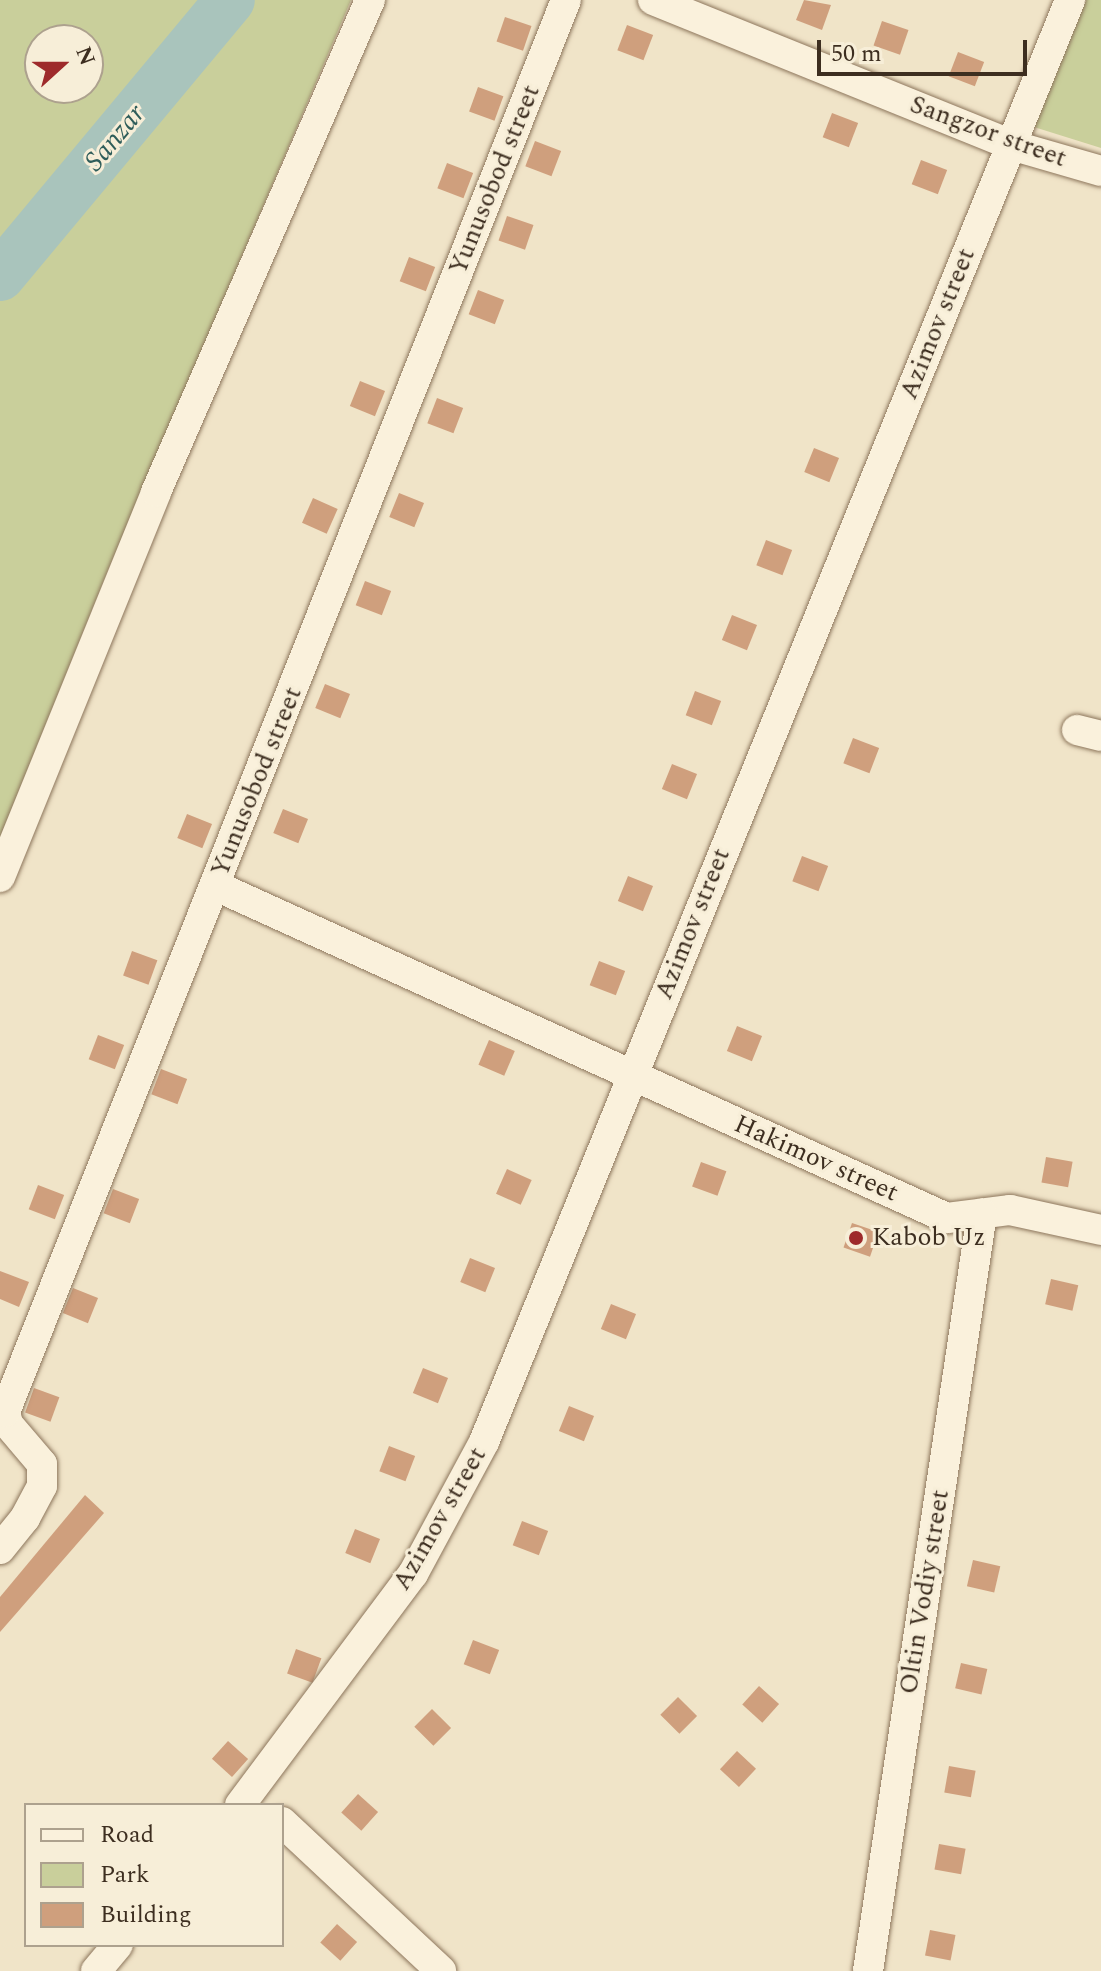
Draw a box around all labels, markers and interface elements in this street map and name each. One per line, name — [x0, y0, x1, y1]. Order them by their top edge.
north arrow — [24, 24, 104, 104]
scale bar — [821, 24, 1031, 74]
text: 50 m — [831, 36, 882, 72]
text: N — [66, 42, 104, 70]
street label: Yunusobod street — [443, 81, 547, 279]
street label: Sangzor street — [905, 89, 1071, 175]
water label: Sanzar — [77, 98, 153, 178]
street label: Azimov street — [894, 244, 982, 404]
street label: Yunusobod street — [205, 683, 309, 881]
street label: Azimov street — [649, 844, 737, 1004]
street label: Hakimov street — [729, 1109, 903, 1209]
place label: Kabob Uz — [872, 1222, 985, 1254]
marker: Kabob Uz — [847, 1229, 865, 1247]
street label: Azimov street — [386, 1442, 494, 1596]
street label: Oltin Vodiy street — [893, 1488, 957, 1696]
legend — [24, 1803, 284, 1947]
text: Road — [100, 1817, 154, 1853]
text: Park — [100, 1857, 150, 1893]
text: Building — [100, 1897, 192, 1933]

